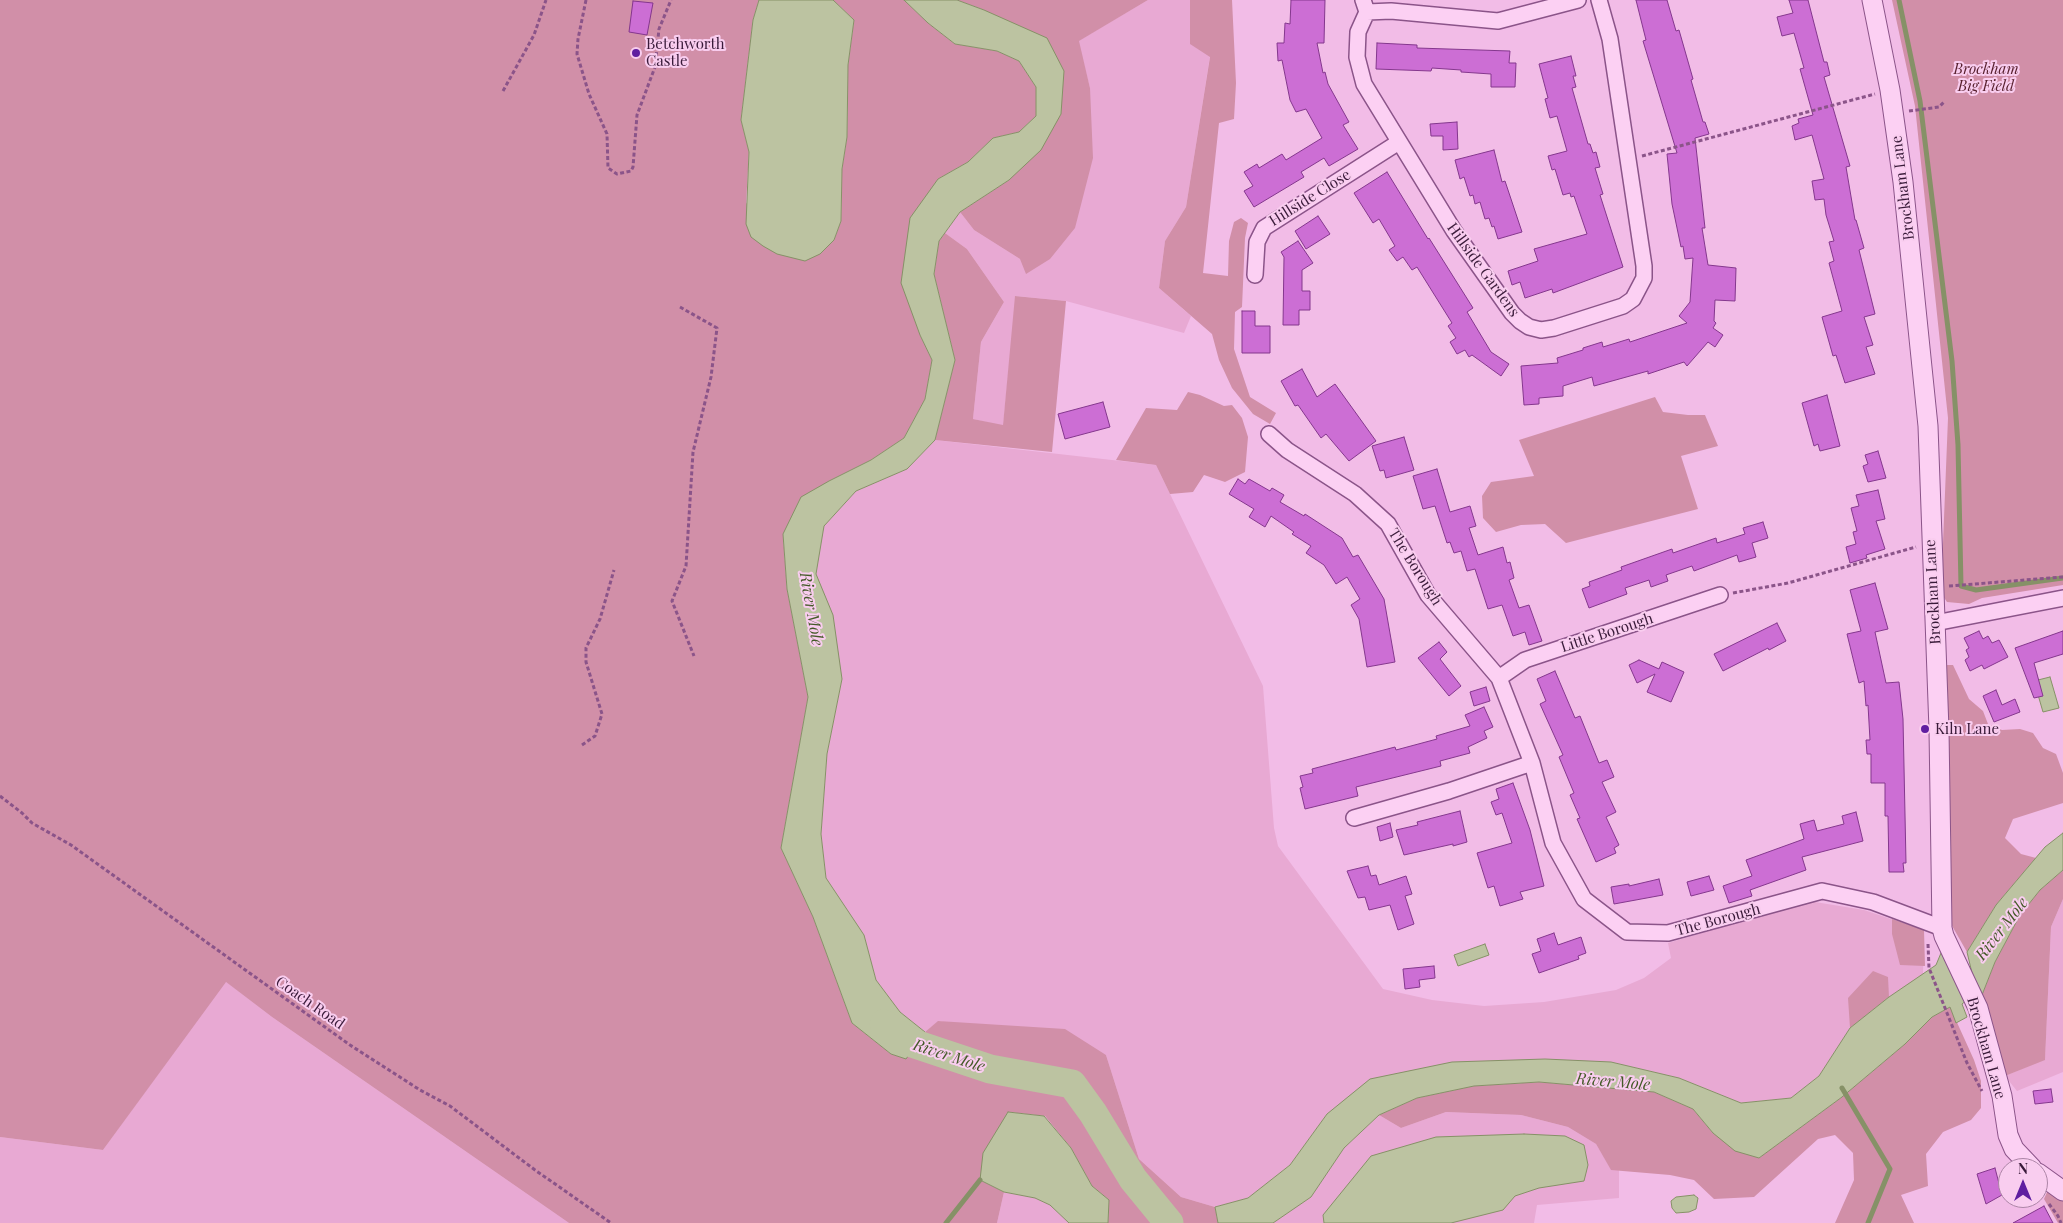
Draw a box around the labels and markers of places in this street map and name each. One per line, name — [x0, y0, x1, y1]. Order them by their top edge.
place label: Betchworth Castle — [646, 35, 725, 70]
marker: Betchworth Castle — [630, 47, 642, 59]
place label: Kiln Lane — [1935, 720, 1999, 738]
marker: Kiln Lane — [1919, 723, 1931, 735]

